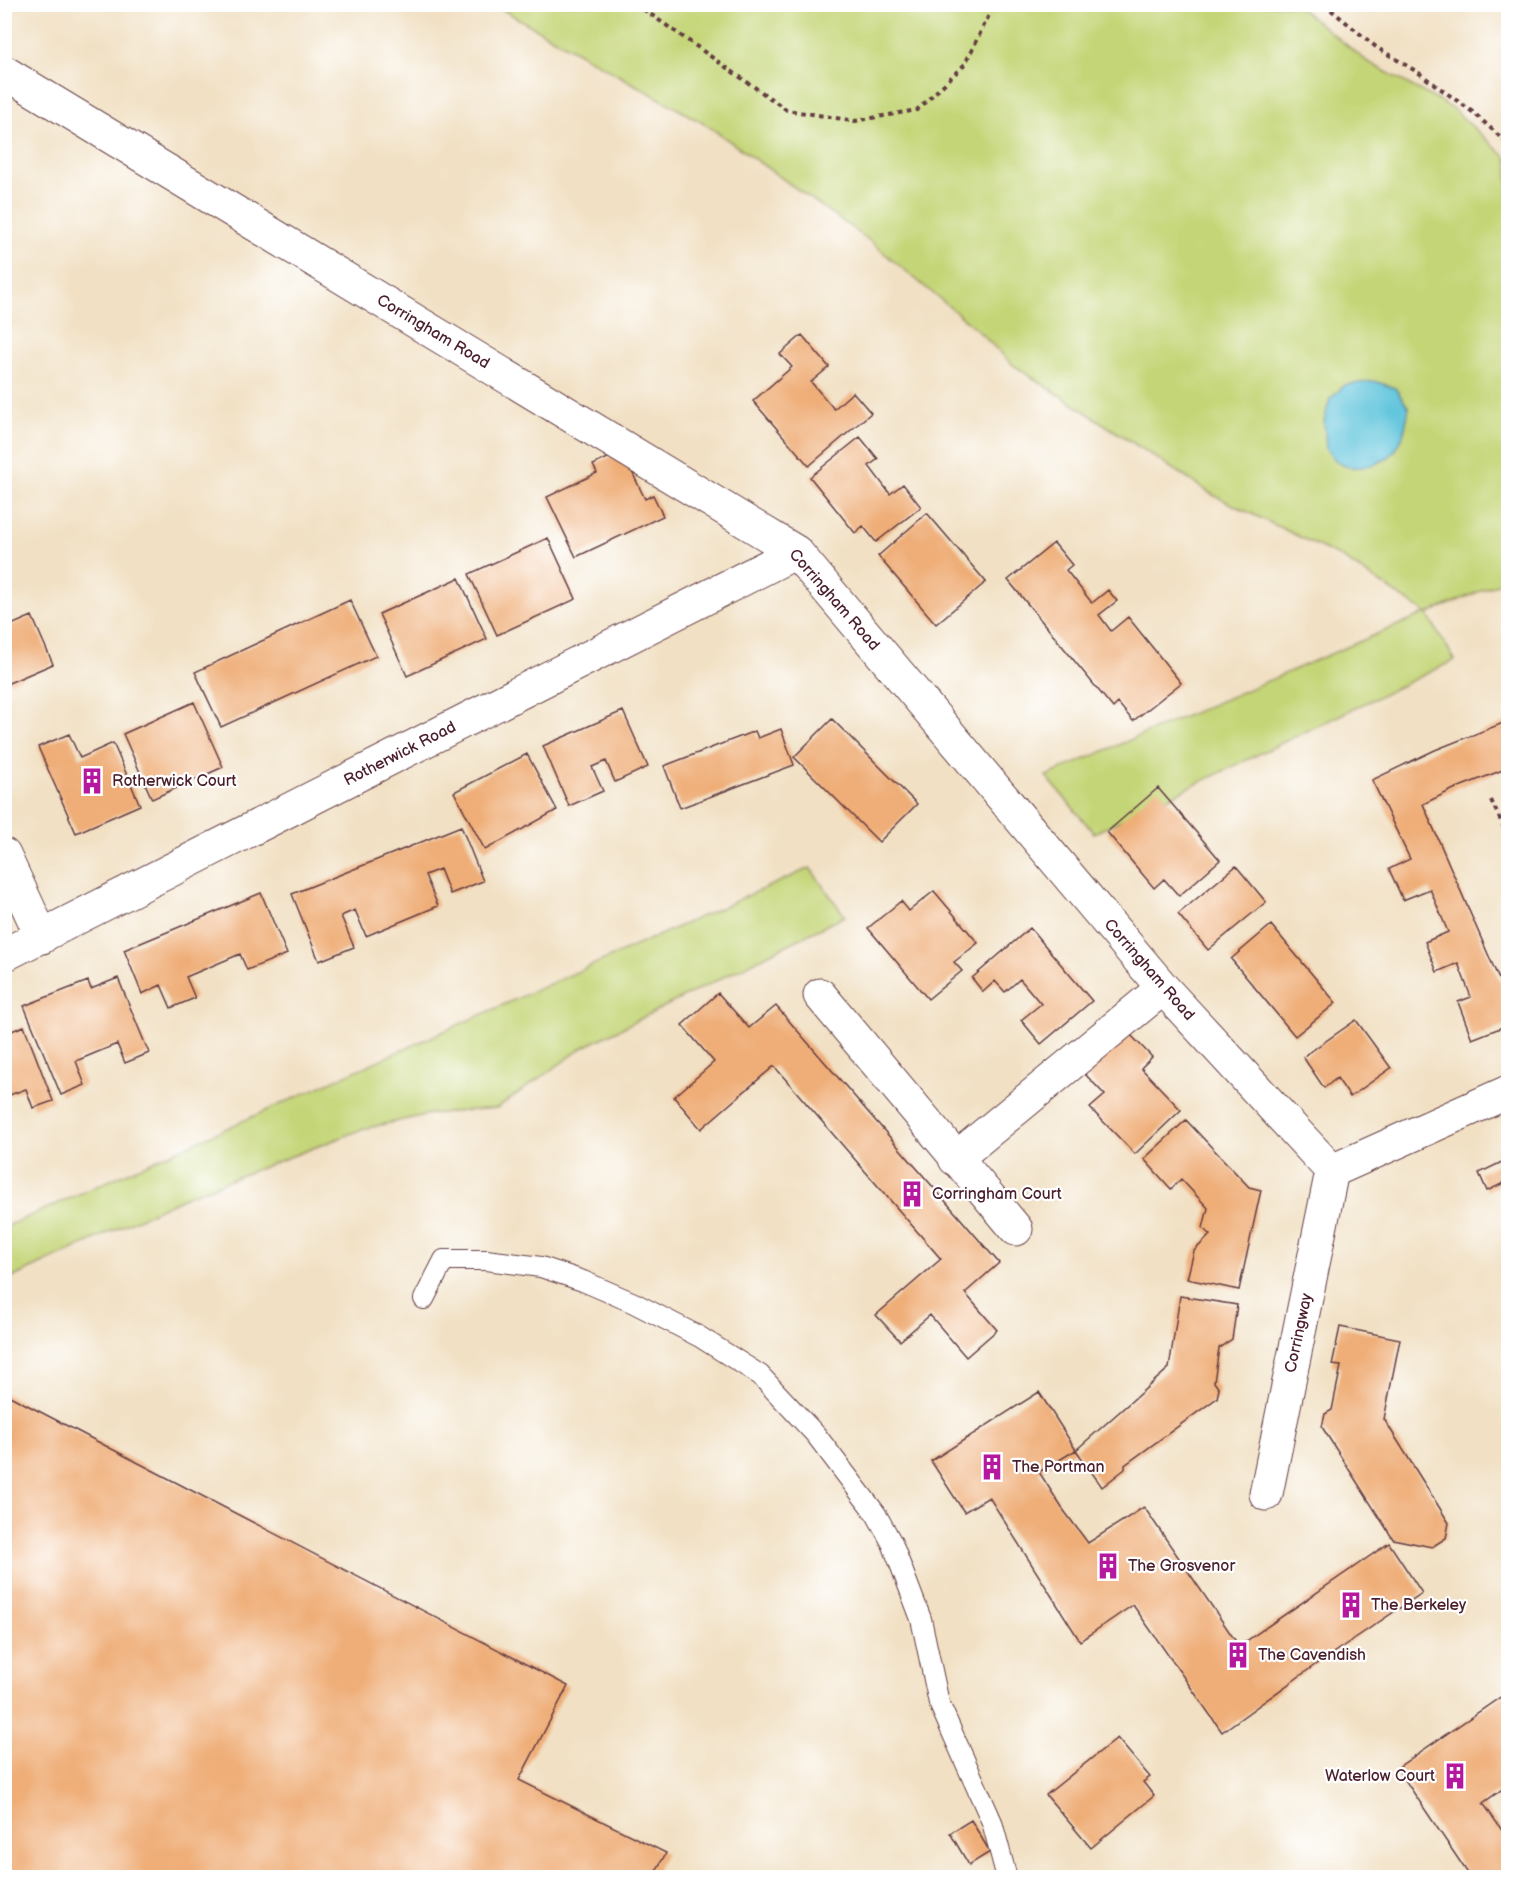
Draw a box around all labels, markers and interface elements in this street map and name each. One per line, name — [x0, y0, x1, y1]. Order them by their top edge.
street label: Corringham Road — [373, 291, 493, 373]
street label: Corringham Road — [785, 545, 883, 655]
street label: Rotherwick Road — [341, 718, 459, 790]
building icon: Rotherwick Court — [77, 766, 107, 796]
place label: Rotherwick Court — [112, 772, 237, 791]
street label: Corringham Road — [1100, 915, 1198, 1025]
building icon: Corringham Court — [897, 1179, 927, 1209]
place label: Corringham Court — [932, 1185, 1062, 1204]
street label: Corringway — [1281, 1291, 1317, 1375]
building icon: The Portman — [977, 1452, 1007, 1482]
place label: The Portman — [1012, 1458, 1105, 1477]
building icon: The Grosvenor — [1093, 1551, 1123, 1581]
place label: The Grosvenor — [1128, 1557, 1235, 1576]
building icon: The Berkeley — [1336, 1590, 1366, 1620]
place label: The Berkeley — [1371, 1596, 1467, 1615]
building icon: The Cavendish — [1223, 1640, 1253, 1670]
place label: The Cavendish — [1258, 1646, 1366, 1665]
building icon: Waterlow Court — [1440, 1761, 1470, 1791]
place label: Waterlow Court — [1325, 1767, 1435, 1786]

